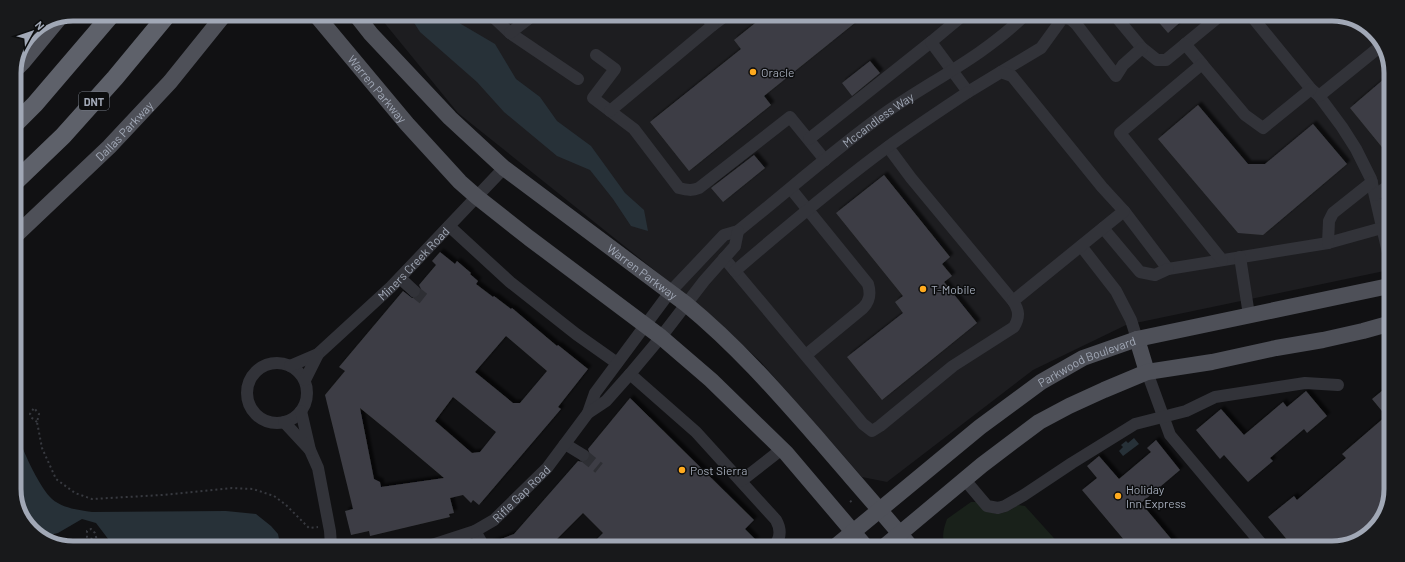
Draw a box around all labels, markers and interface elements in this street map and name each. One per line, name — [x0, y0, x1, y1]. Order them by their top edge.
north arrow — [12, 12, 52, 52]
text: N — [33, 18, 47, 32]
street label: Warren Parkway — [345, 52, 410, 126]
place label: Oracle — [761, 65, 794, 79]
marker: Oracle — [748, 67, 758, 77]
street label: Mccandless Way — [839, 89, 916, 150]
road number: DNT — [79, 92, 109, 110]
street label: Dallas Parkway — [92, 98, 156, 163]
street label: Miners Creek Road — [375, 224, 452, 303]
street label: Warren Parkway — [605, 241, 681, 302]
place label: T-Mobile — [931, 282, 976, 296]
marker: T-Mobile — [918, 284, 928, 294]
street label: Parkwood Boulevard — [1035, 333, 1137, 389]
street label: Rifle Gap Road — [489, 462, 553, 525]
place label: Post Sierra — [690, 463, 747, 477]
marker: Post Sierra — [677, 465, 687, 475]
place label: Holiday Inn Express — [1126, 482, 1186, 510]
marker: Holiday Inn Express — [1113, 491, 1123, 501]

